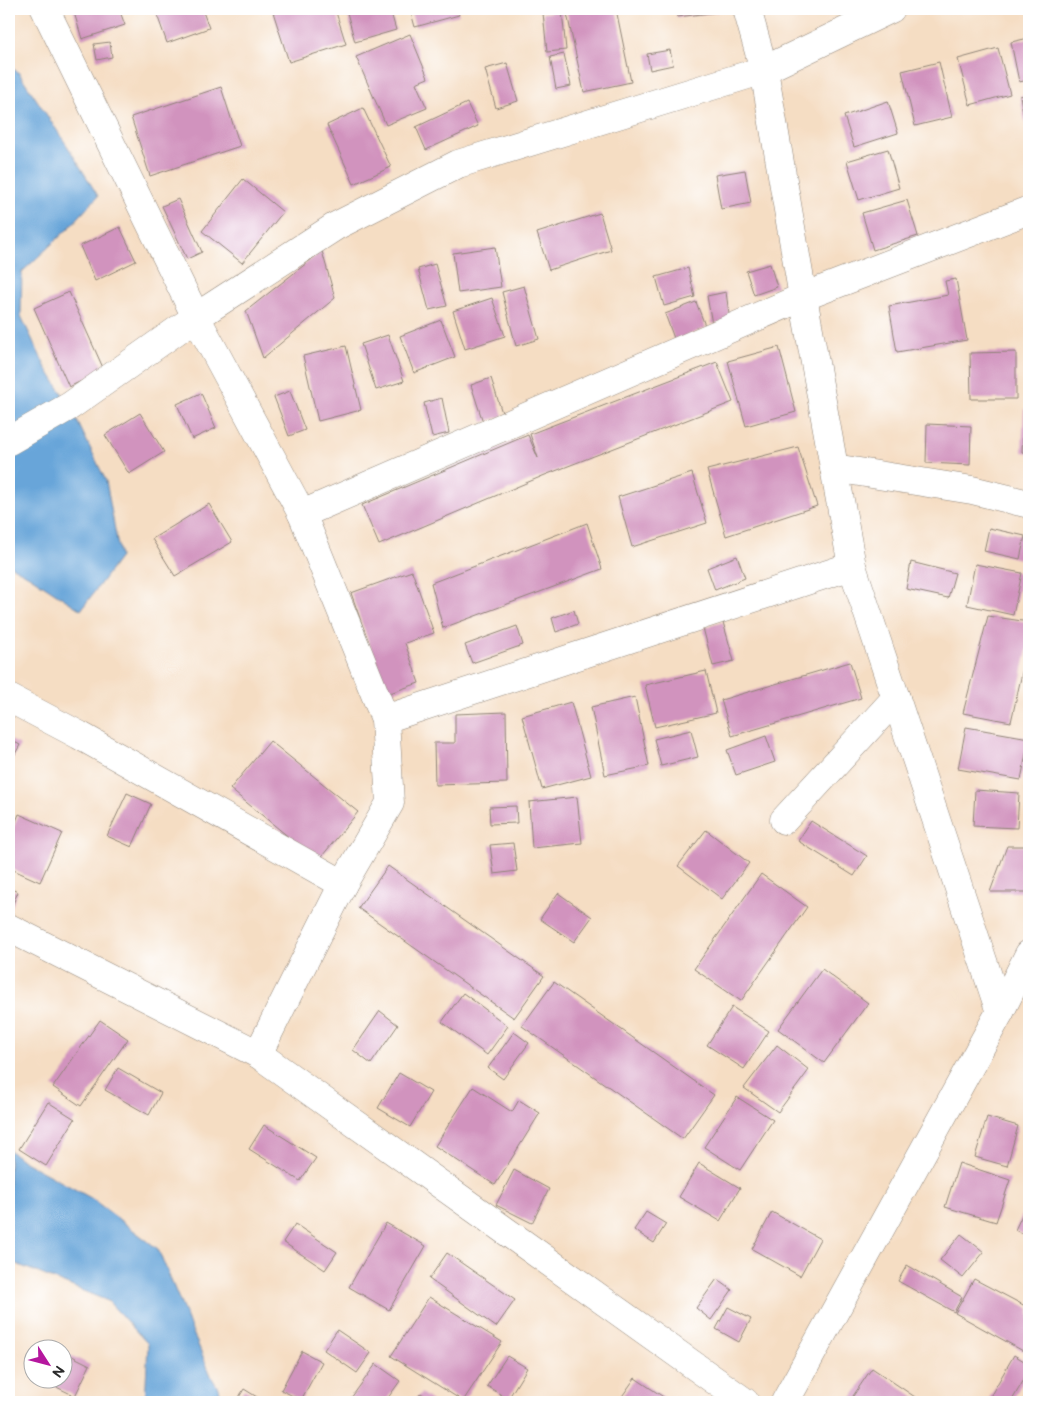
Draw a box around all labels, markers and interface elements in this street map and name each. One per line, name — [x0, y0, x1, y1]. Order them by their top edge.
north arrow — [22, 1338, 72, 1388]
text: N — [48, 1362, 68, 1381]

